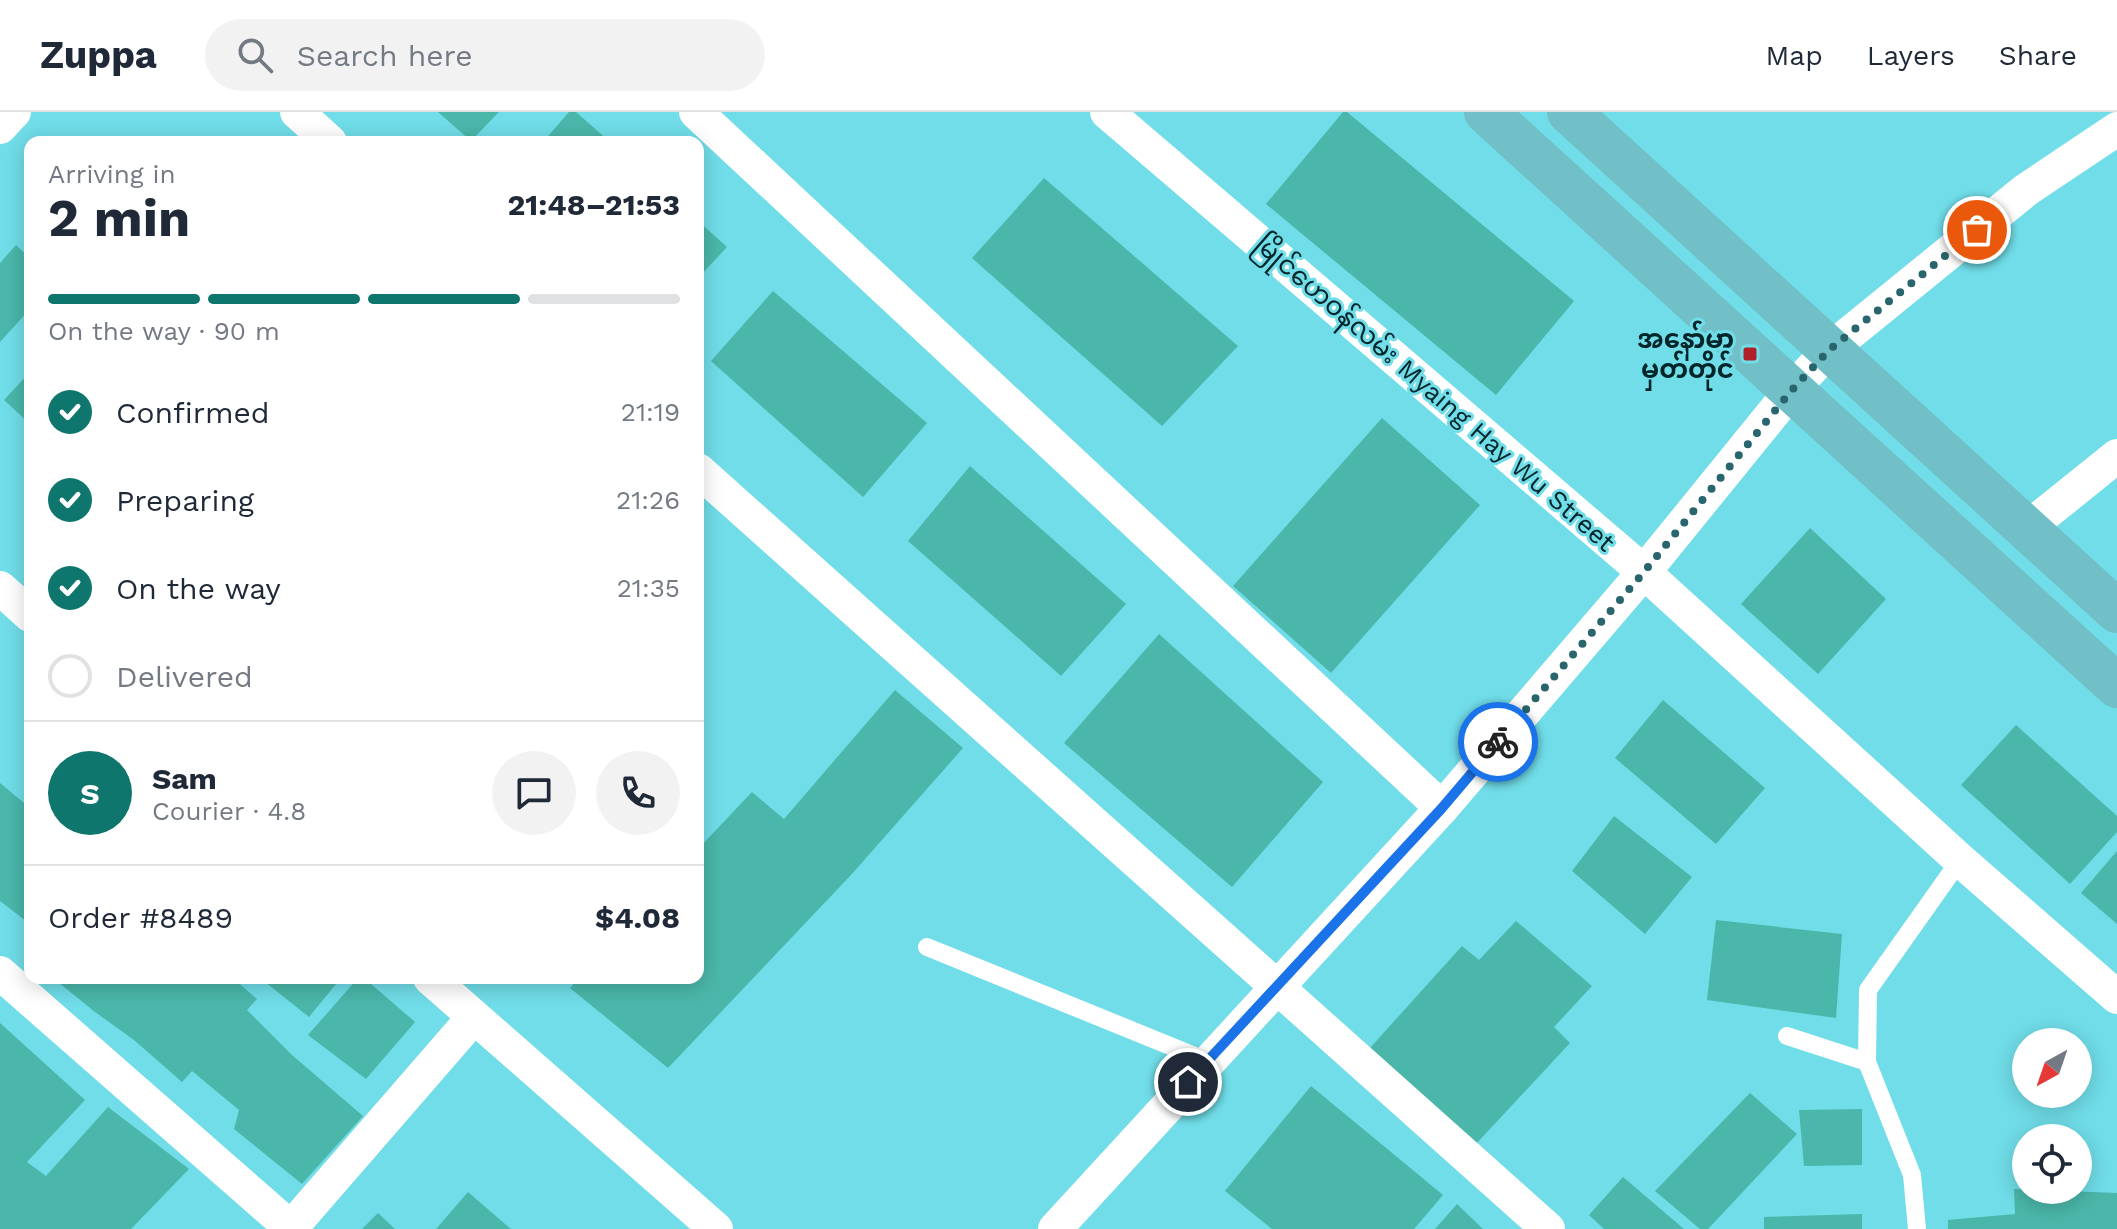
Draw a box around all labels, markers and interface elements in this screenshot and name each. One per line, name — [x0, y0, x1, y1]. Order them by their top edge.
search box — [205, 19, 765, 91]
text: Zuppa — [40, 33, 157, 77]
icon: search — [233, 33, 277, 77]
text: Search here — [297, 38, 473, 73]
text: Map — [1766, 39, 1823, 72]
text: Layers — [1867, 39, 1955, 72]
text: Share — [1999, 39, 2077, 72]
text: Arriving in — [48, 159, 176, 189]
text: 21:48–21:53 — [507, 187, 680, 222]
text: 2 min — [48, 188, 190, 249]
pin — [1943, 196, 2011, 264]
icon: bag — [1955, 208, 1999, 252]
street label: မြိုင်ဟေဝန်လမ်း Myaing Hay Wu Street — [1245, 227, 1622, 562]
text: On the way · 90 m — [48, 316, 280, 346]
place label: အနော်မာ မှတ်တိုင် — [1637, 320, 1734, 391]
marker: အနော်မာ မှတ်တိုင် — [1741, 345, 1759, 363]
icon: check — [48, 390, 92, 434]
text: Confirmed — [116, 395, 270, 430]
text: 21:19 — [621, 397, 680, 427]
icon: check — [48, 478, 92, 522]
text: Preparing — [116, 483, 254, 518]
text: 21:26 — [616, 485, 680, 515]
icon: check — [48, 566, 92, 610]
text: On the way — [116, 571, 281, 606]
text: 21:35 — [617, 573, 680, 603]
text: Delivered — [116, 659, 253, 694]
courier — [1458, 702, 1538, 782]
icon: bike — [1476, 720, 1520, 764]
button: chat — [492, 751, 576, 835]
button: phone — [596, 751, 680, 835]
text: Sam — [152, 761, 217, 796]
text: S — [80, 776, 100, 811]
text: Courier · 4.8 — [152, 796, 306, 826]
text: Order #8489 — [48, 900, 233, 935]
text: $4.08 — [595, 900, 680, 935]
north arrow — [2012, 1028, 2092, 1108]
map controls — [2012, 1028, 2092, 1204]
pin — [1154, 1048, 1222, 1116]
icon: home — [1166, 1060, 1210, 1104]
button: locate — [2012, 1124, 2092, 1204]

